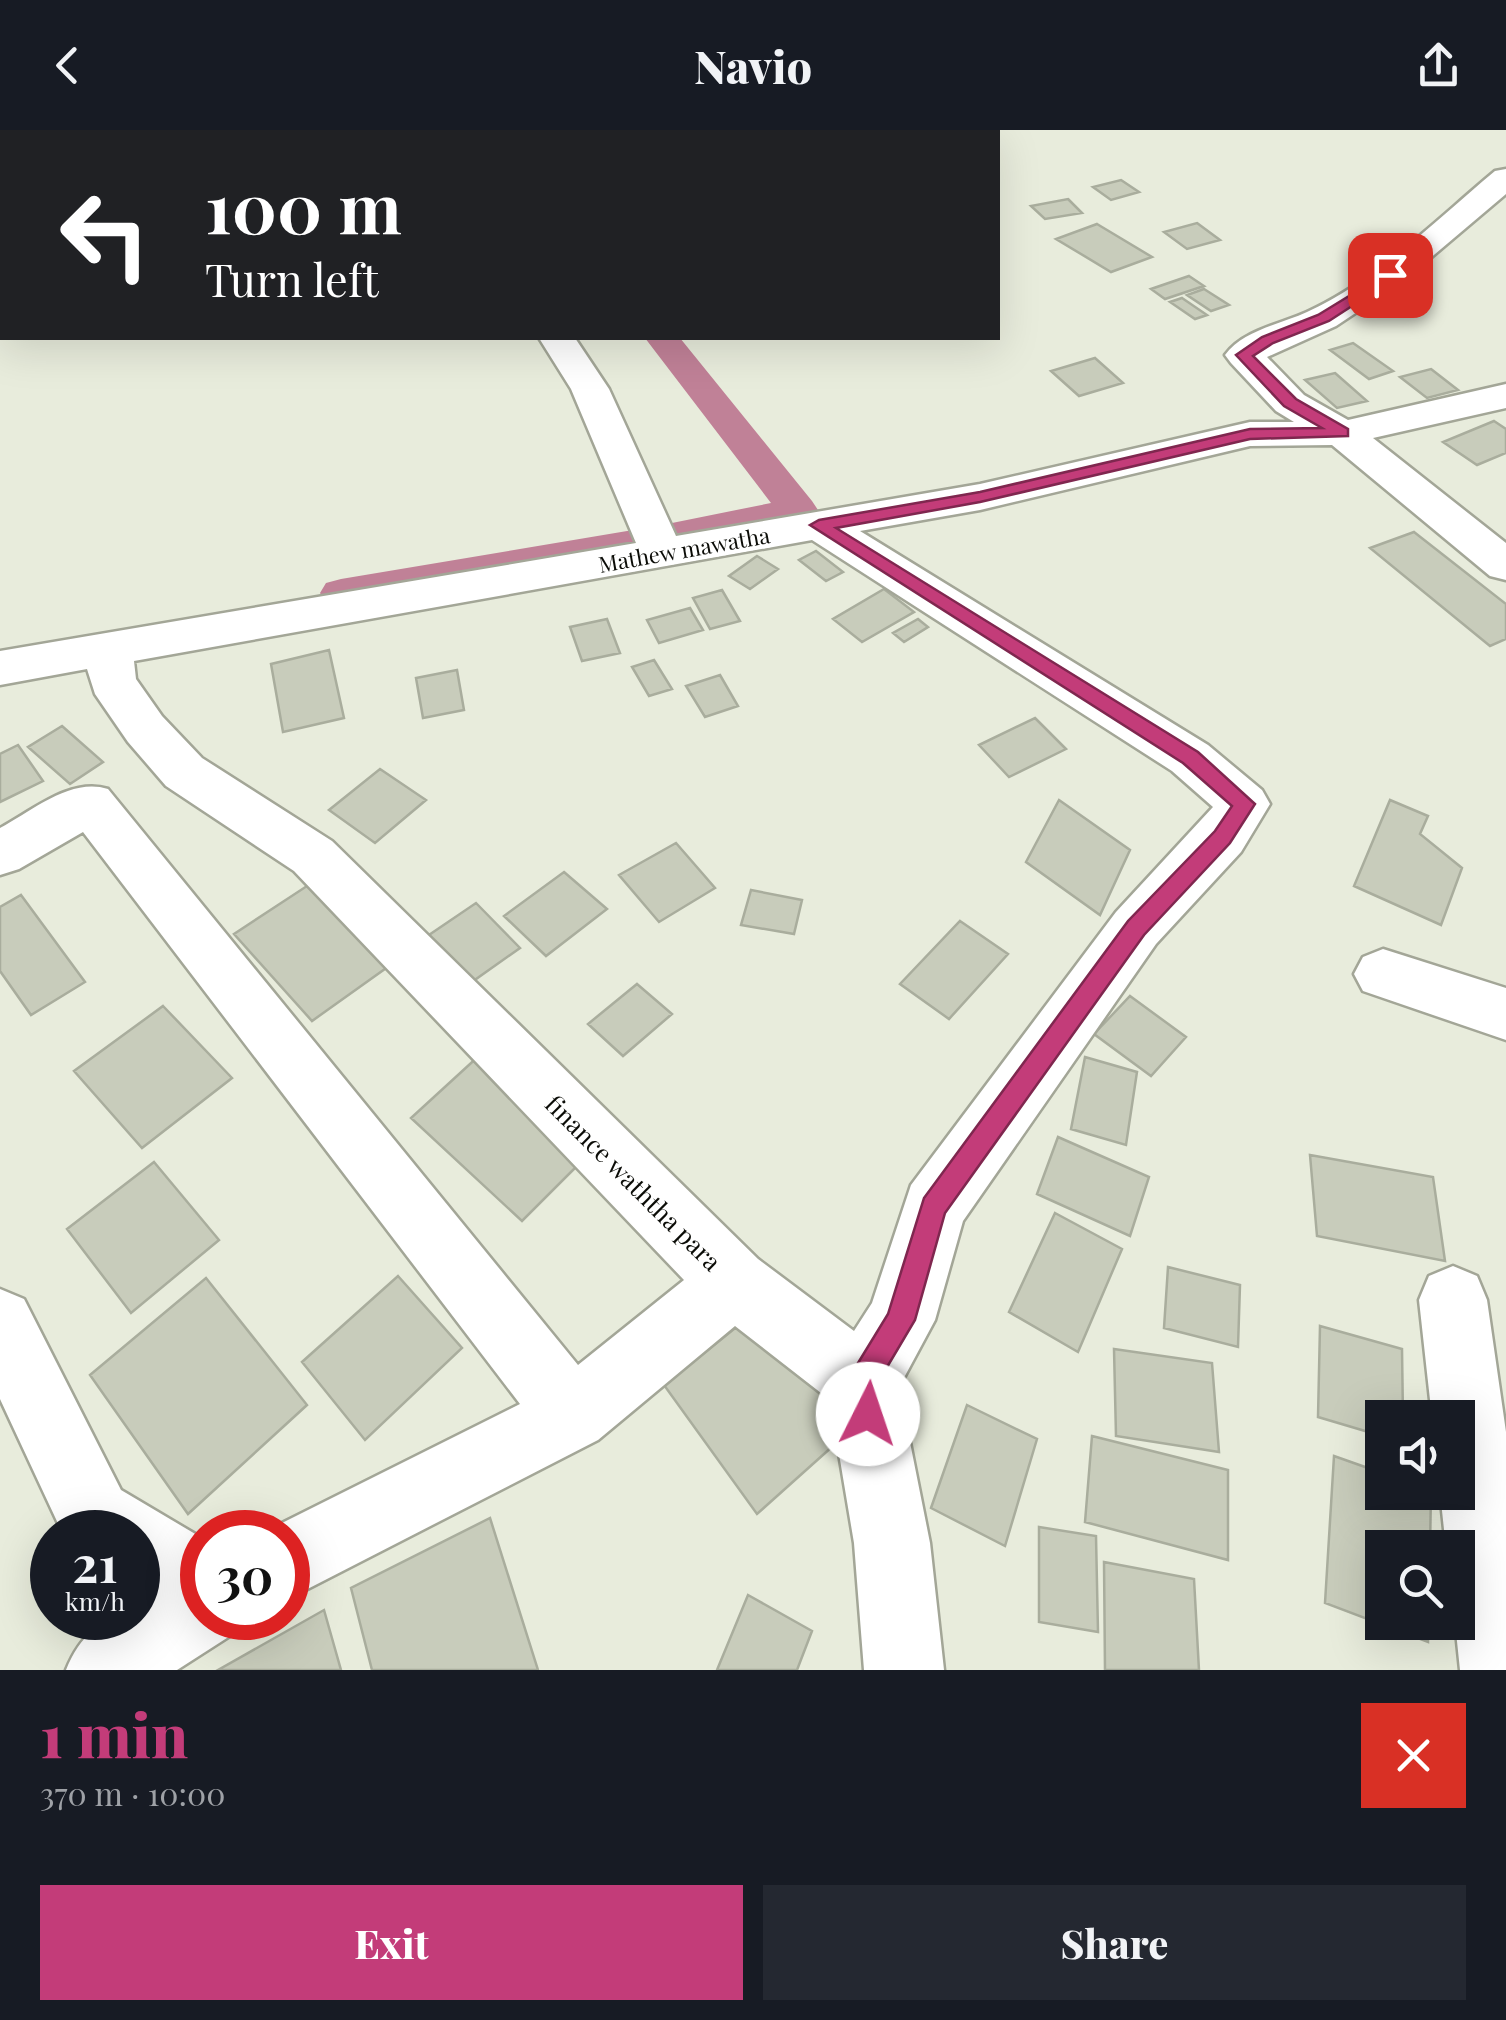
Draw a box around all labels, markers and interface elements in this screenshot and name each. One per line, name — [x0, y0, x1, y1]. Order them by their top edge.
text: Navio — [694, 35, 812, 95]
icon: back — [40, 38, 95, 93]
icon: share — [1411, 38, 1466, 93]
text: 100 m — [205, 158, 402, 252]
icon: left — [40, 170, 170, 300]
pin — [1348, 233, 1433, 318]
text: Turn left — [205, 248, 379, 308]
icon: arrive — [1363, 248, 1418, 303]
street label: Mathew mawatha — [596, 519, 772, 579]
street label: finance waththa para — [539, 1087, 729, 1277]
position arrow — [816, 1362, 920, 1466]
map controls — [1365, 1400, 1475, 1640]
button: sound — [1365, 1400, 1475, 1510]
speed limit sign: 30 — [180, 1510, 310, 1640]
text: 21 — [72, 1529, 118, 1596]
button: search — [1365, 1530, 1475, 1640]
text: km/h — [65, 1584, 125, 1617]
text: 1 min — [40, 1693, 188, 1773]
button: close — [1361, 1703, 1466, 1808]
text: 370 m · 10:00 — [40, 1771, 225, 1814]
button: Exit — [40, 1885, 743, 2000]
button: Share — [763, 1885, 1466, 2000]

